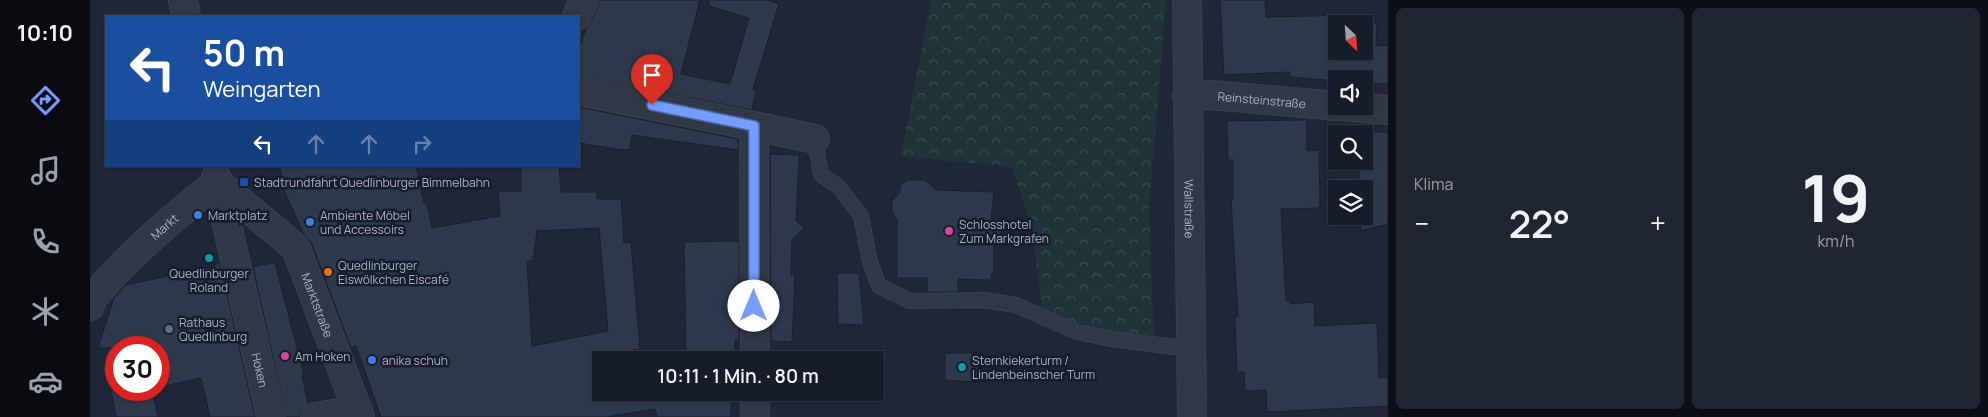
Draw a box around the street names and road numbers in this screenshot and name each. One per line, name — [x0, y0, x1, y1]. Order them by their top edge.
street label: Reinsteinstraße — [1217, 87, 1307, 112]
street label: Wallstraße — [1181, 179, 1198, 239]
street label: Markt — [147, 209, 182, 243]
street label: Marktstraße — [298, 270, 338, 340]
street label: Hoken — [248, 351, 272, 389]

